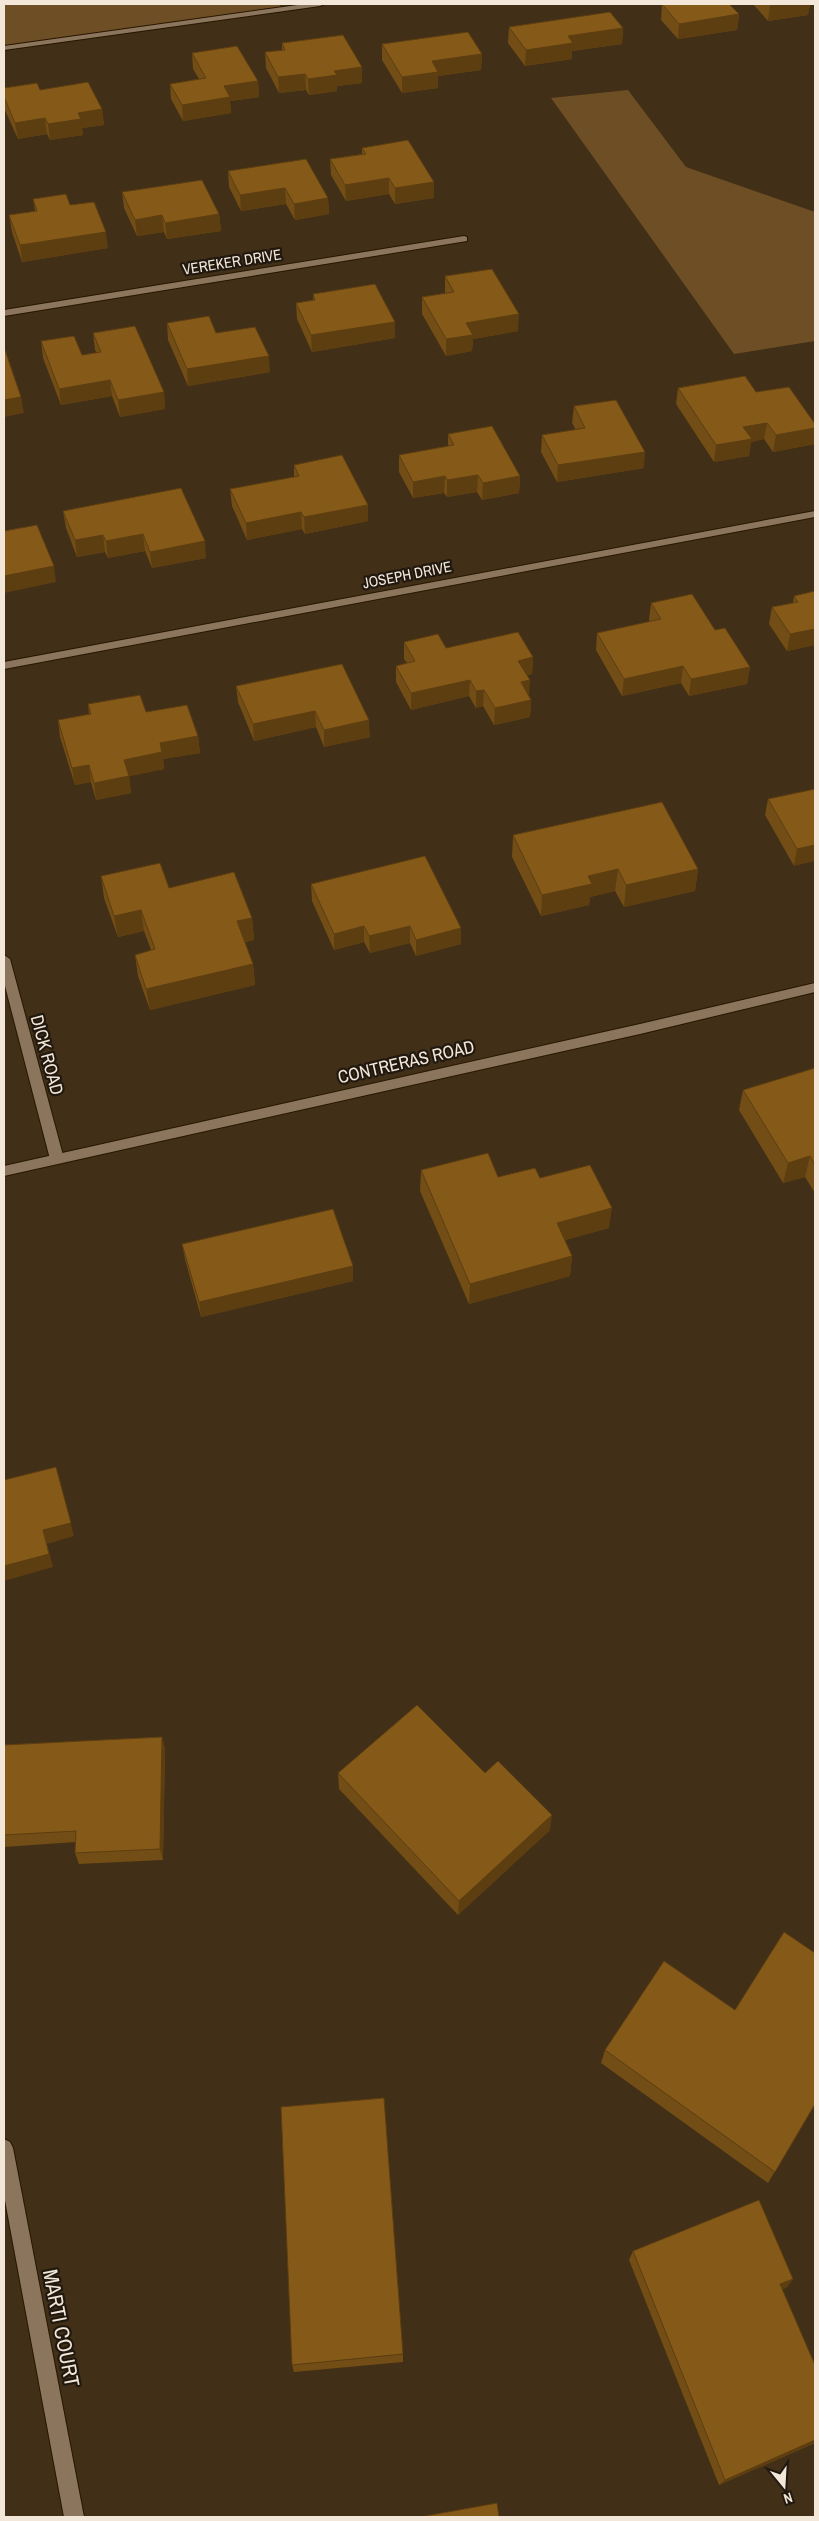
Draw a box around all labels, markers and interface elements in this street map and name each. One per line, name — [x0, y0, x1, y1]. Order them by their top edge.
street label: VEREKER DRIVE — [181, 243, 283, 280]
street label: JOSEPH DRIVE — [361, 556, 453, 593]
street label: DICK ROAD — [25, 1012, 70, 1098]
street label: CONTRERAS ROAD — [335, 1034, 477, 1089]
street label: MARTI COURT — [36, 2267, 87, 2390]
north arrow — [759, 2461, 809, 2511]
text: N — [781, 2489, 795, 2508]

